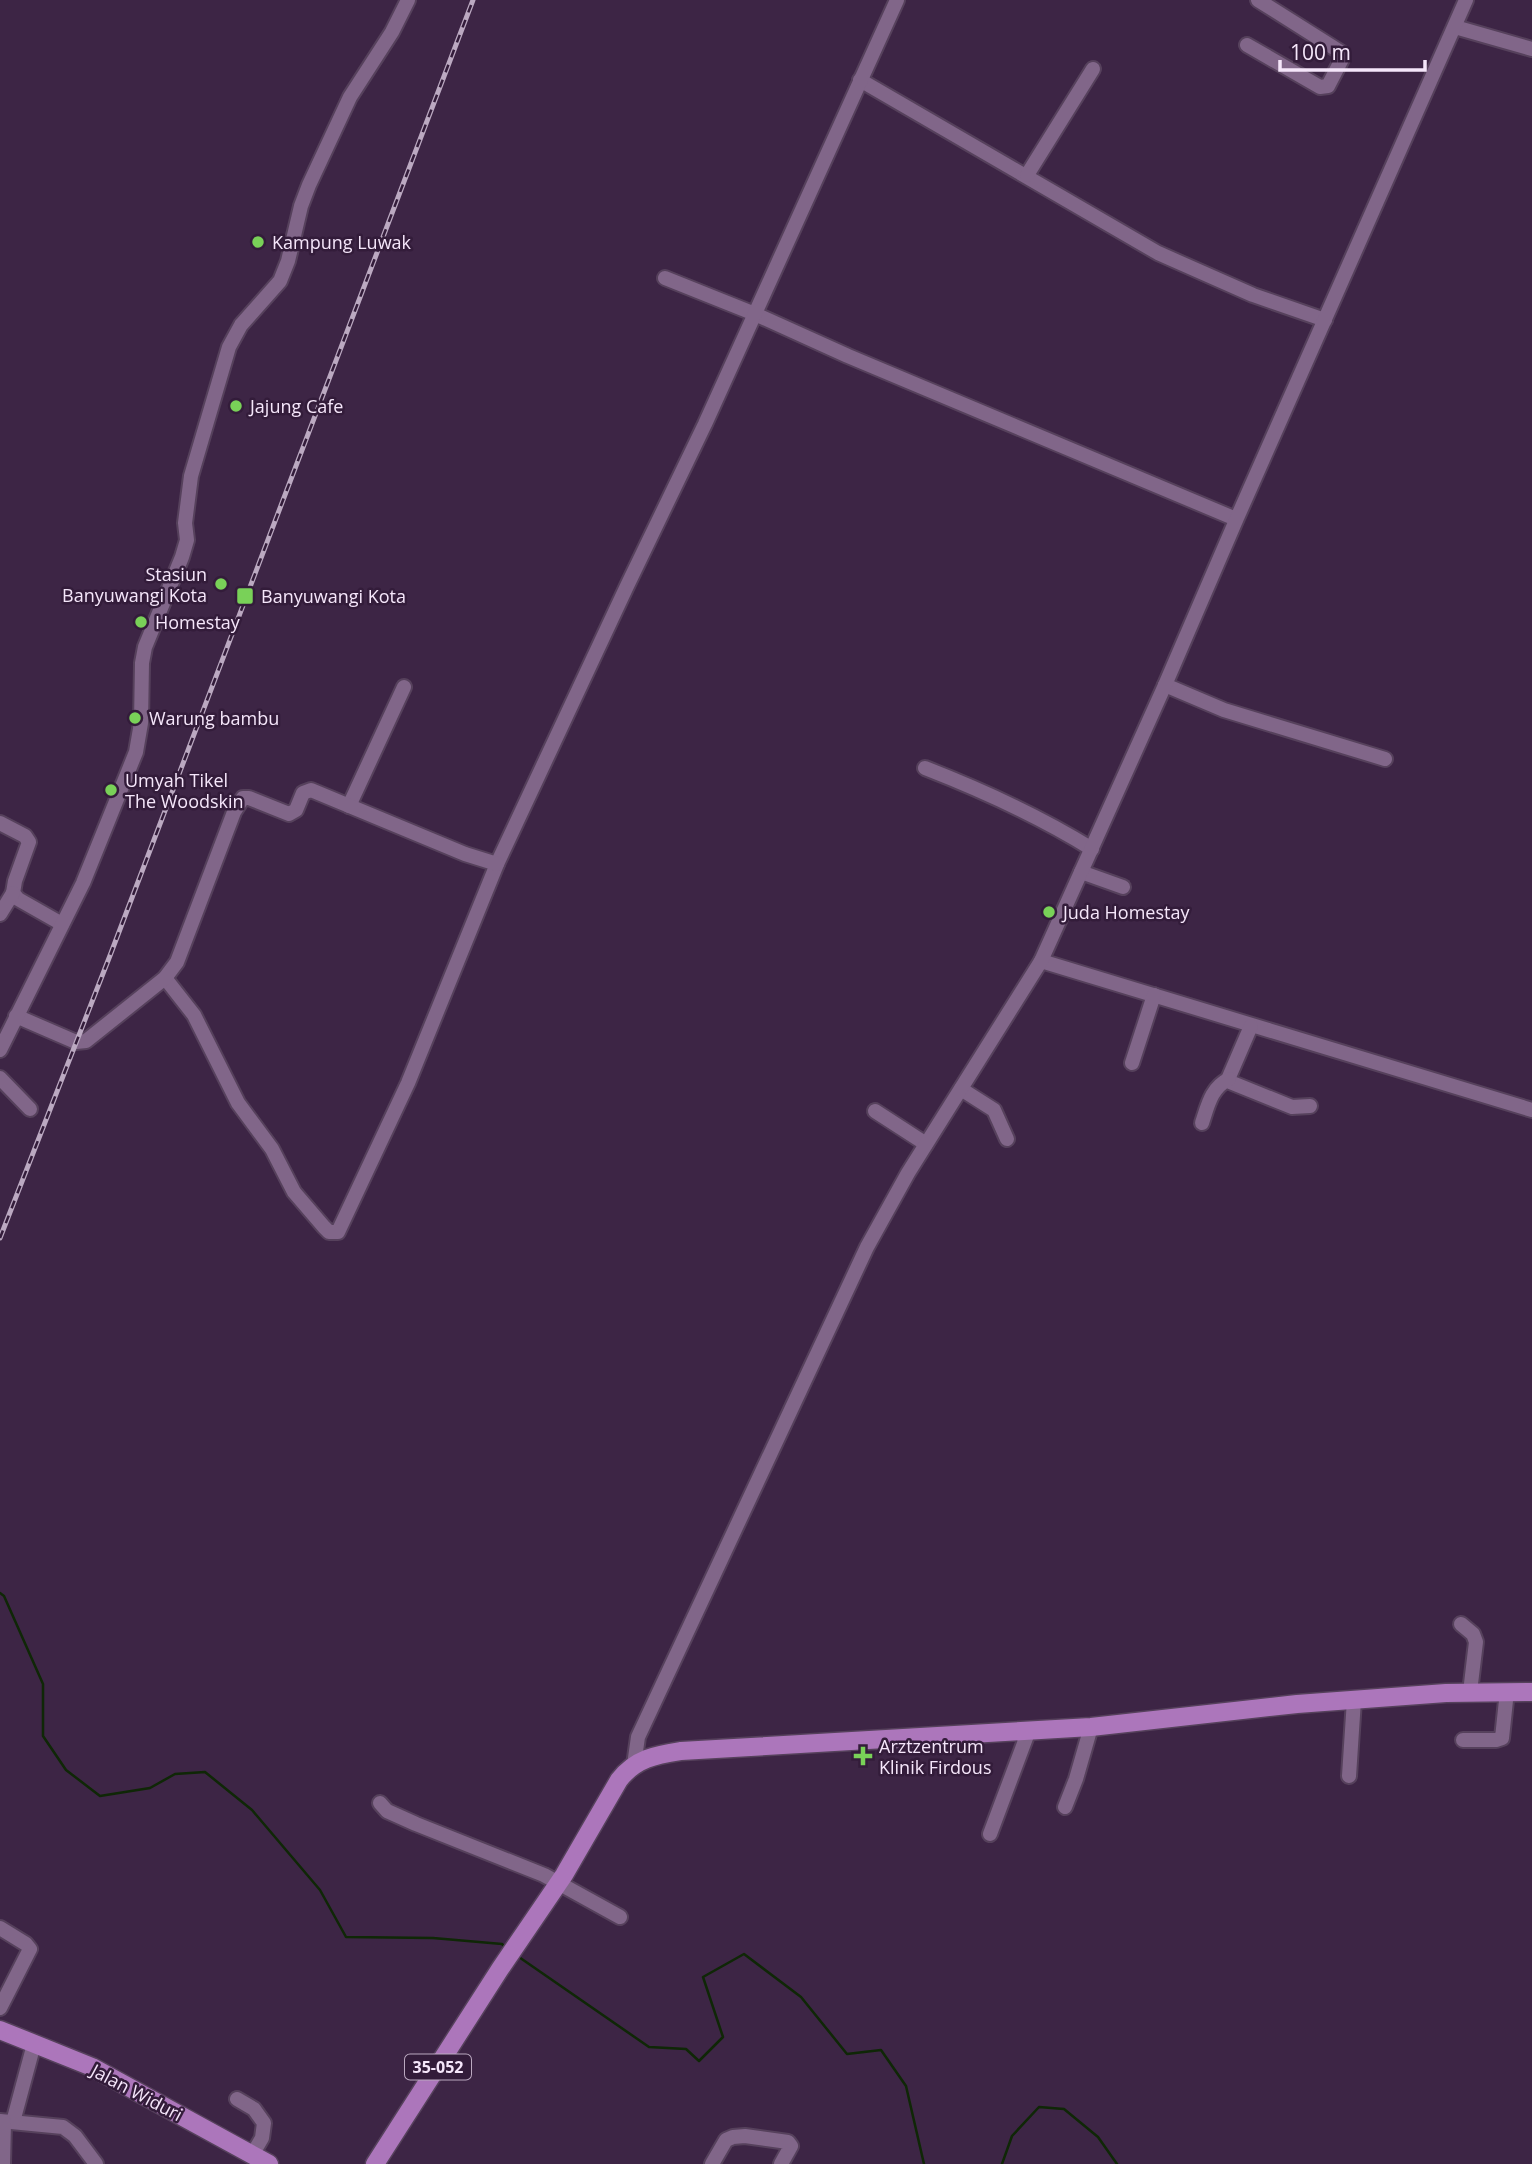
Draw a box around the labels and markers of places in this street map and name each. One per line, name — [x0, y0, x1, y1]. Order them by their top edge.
place label: Kampung Luwak — [272, 230, 412, 254]
marker: Kampung Luwak — [250, 234, 266, 250]
place label: Jajung Cafe — [248, 394, 343, 418]
marker: Jajung Cafe — [228, 398, 244, 414]
place label: Stasiun Banyuwangi Kota — [62, 562, 207, 607]
marker: Stasiun Banyuwangi Kota — [213, 576, 229, 592]
place label: Banyuwangi Kota — [261, 584, 406, 608]
marker: Banyuwangi Kota — [235, 586, 255, 606]
place label: Homestay — [155, 610, 241, 634]
marker: Homestay — [133, 614, 149, 630]
place label: Warung bambu — [149, 706, 279, 730]
marker: Warung bambu — [127, 710, 143, 726]
place label: Umyah Tikel The Woodskin — [125, 768, 244, 813]
marker: Umyah Tikel The Woodskin — [103, 782, 119, 798]
place label: Juda Homestay — [1061, 900, 1190, 924]
marker: Juda Homestay — [1041, 904, 1057, 920]
place label: Arztzentrum Klinik Firdous — [879, 1734, 991, 1779]
marker: Arztzentrum Klinik Firdous — [853, 1746, 873, 1766]

